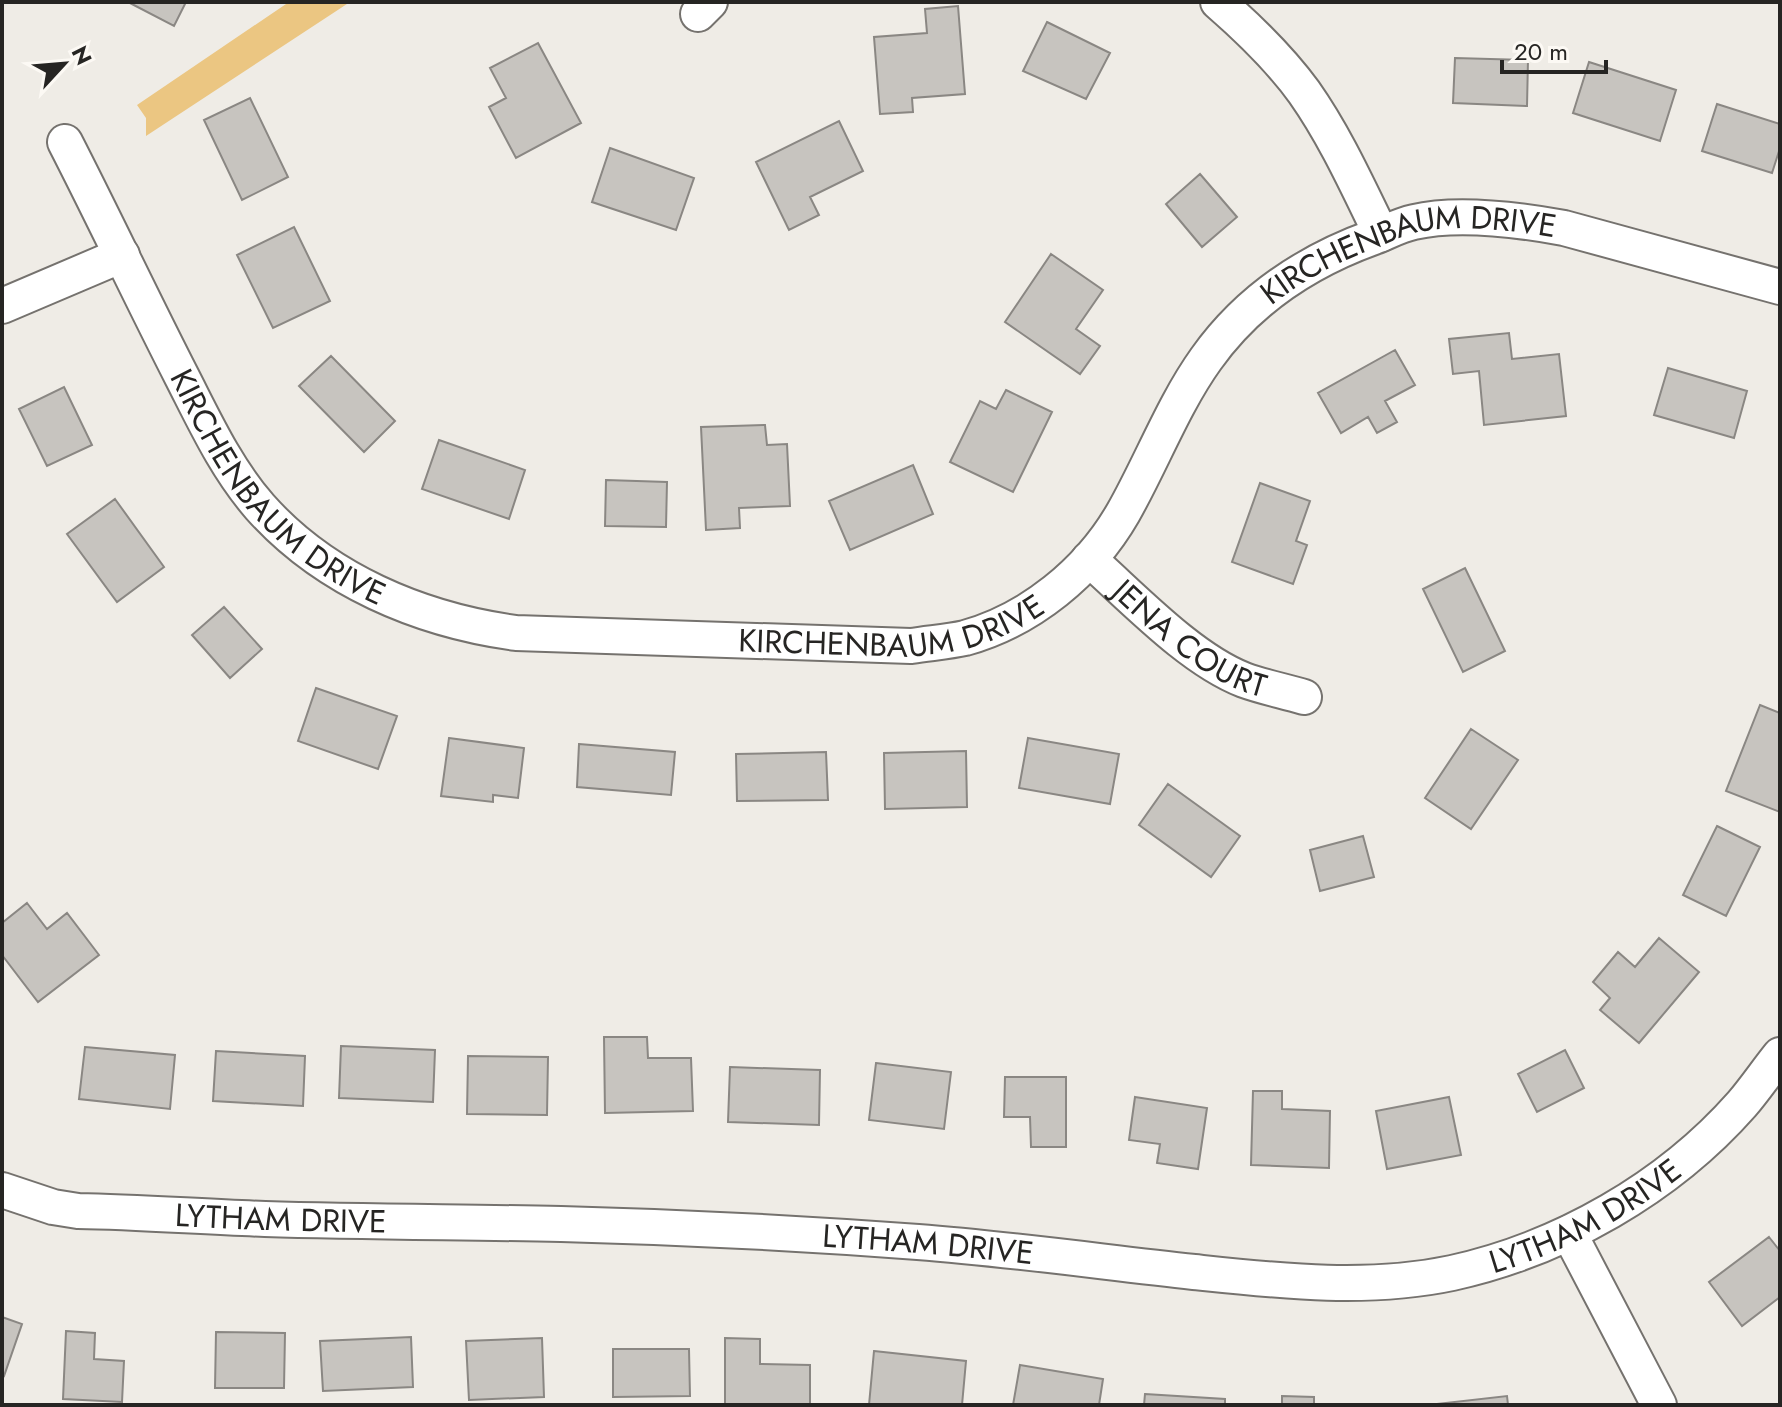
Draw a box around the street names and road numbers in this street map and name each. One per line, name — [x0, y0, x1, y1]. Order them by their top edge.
street label: KIRCHENBAUM DRIVE — [1250, 194, 1560, 315]
street label: KIRCHENBAUM DRIVE — [159, 361, 393, 617]
street label: JENA COURT — [1099, 566, 1272, 709]
street label: KIRCHENBAUM DRIVE — [738, 583, 1053, 669]
street label: LYTHAM DRIVE — [1483, 1147, 1691, 1285]
street label: LYTHAM DRIVE — [174, 1192, 387, 1245]
street label: LYTHAM DRIVE — [821, 1212, 1036, 1276]

